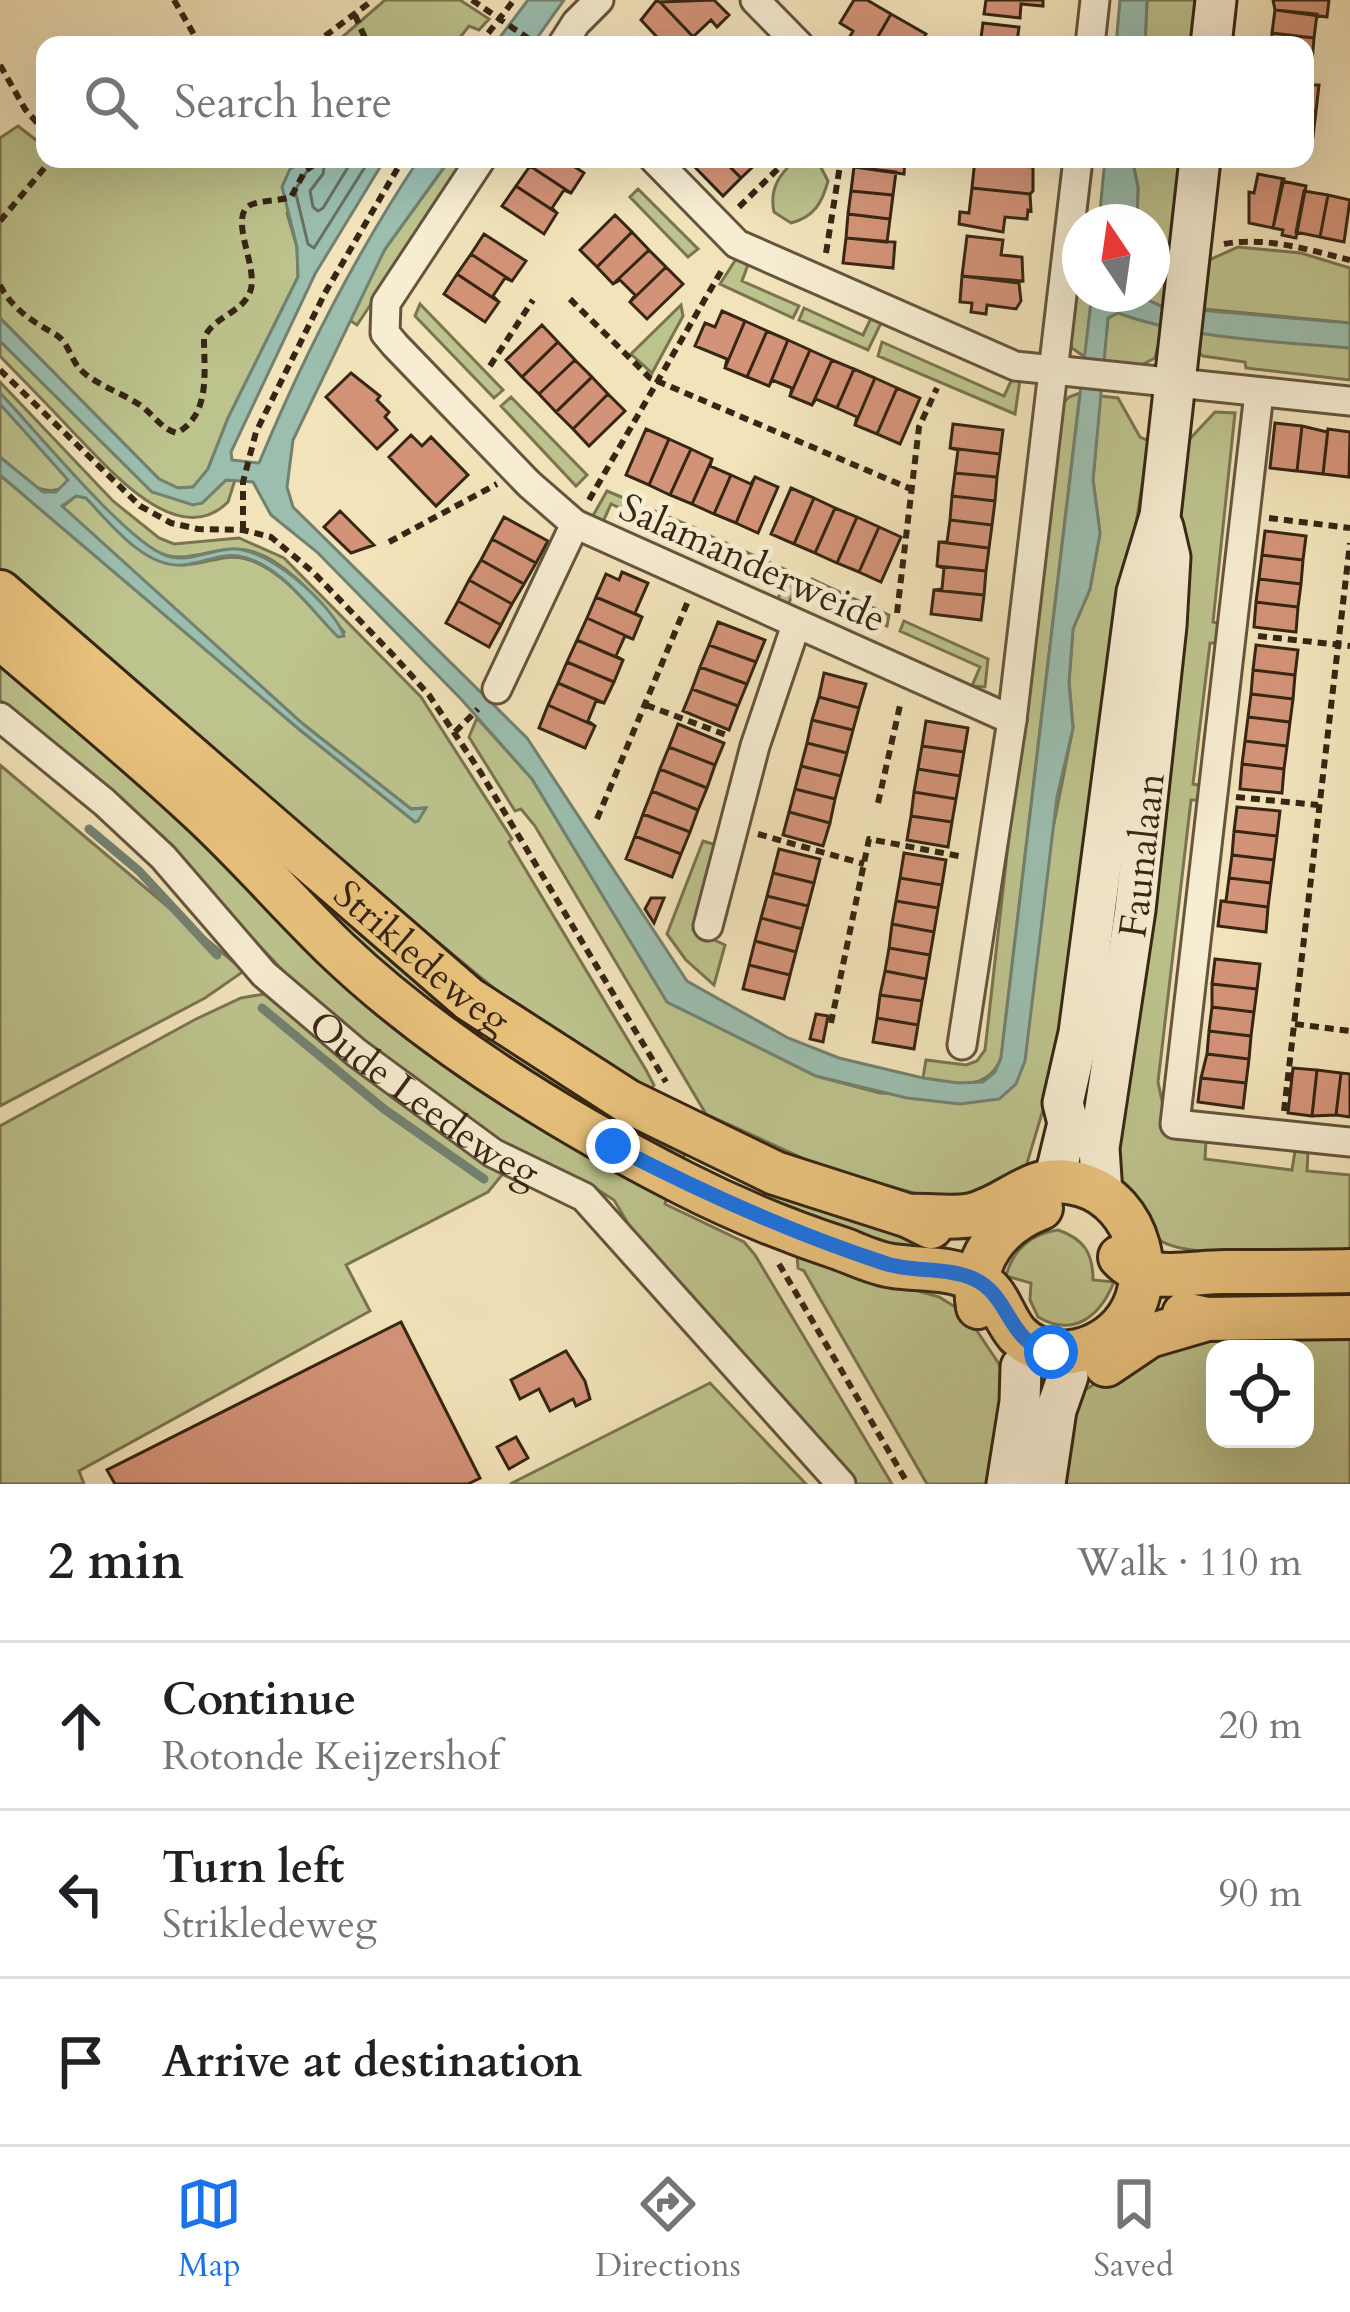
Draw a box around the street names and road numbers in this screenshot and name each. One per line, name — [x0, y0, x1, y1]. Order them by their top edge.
street label: Salamanderweide — [611, 481, 894, 646]
street label: Faunalaan — [1106, 770, 1178, 941]
street label: Strikledeweg — [322, 868, 520, 1047]
street label: Oude Leedeweg — [297, 998, 548, 1200]

